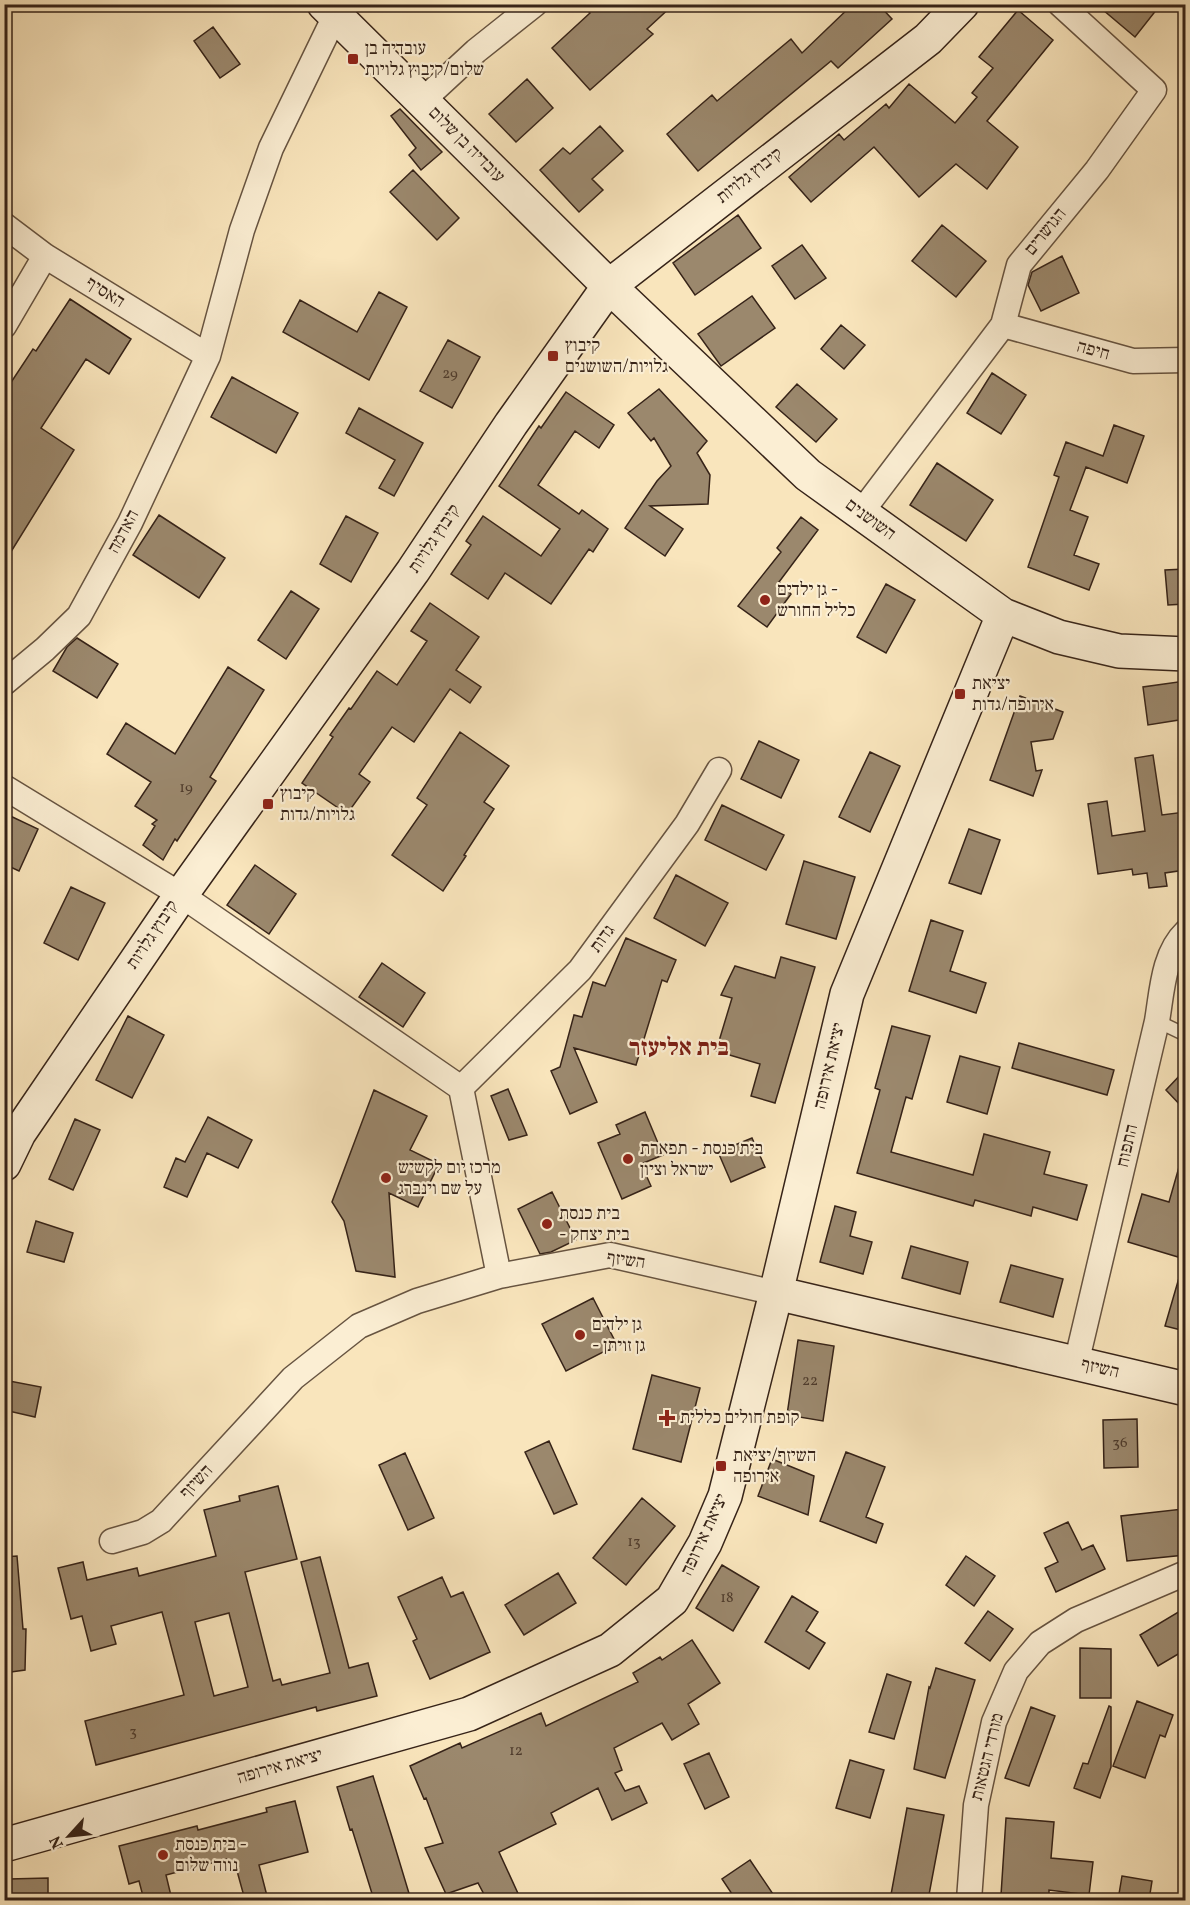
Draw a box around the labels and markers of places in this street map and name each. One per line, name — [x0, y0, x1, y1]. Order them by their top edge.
place label: עובדיה בן שלום/קיבוץ גלויות — [365, 37, 484, 83]
marker: עובדיה בן שלום/קיבוץ גלויות — [346, 52, 360, 66]
place label: קיבוץ גלויות/השושנים — [565, 334, 668, 380]
marker: קיבוץ גלויות/השושנים — [546, 349, 560, 363]
place label: גן ילדים - כליל החורש — [777, 578, 856, 624]
marker: גן ילדים - כליל החורש — [758, 593, 772, 607]
place label: יציאת אירופה/גדות — [972, 672, 1054, 718]
marker: יציאת אירופה/גדות — [953, 687, 967, 701]
place label: קיבוץ גלויות/גדות — [280, 782, 355, 828]
marker: קיבוץ גלויות/גדות — [261, 797, 275, 811]
place label: בית כנסת - תפארת ישראל וציון — [640, 1137, 763, 1183]
marker: בית כנסת - תפארת ישראל וציון — [621, 1152, 635, 1166]
place label: מרכז יום לקשיש על שם וינברג — [398, 1156, 501, 1202]
marker: מרכז יום לקשיש על שם וינברג — [379, 1171, 393, 1185]
place label: בית כנסת - בית יצחק — [559, 1202, 630, 1248]
marker: בית כנסת - בית יצחק — [540, 1217, 554, 1231]
place label: גן ילדים - גן זויתן — [592, 1313, 646, 1359]
marker: גן ילדים - גן זויתן — [573, 1328, 587, 1342]
place label: קופת חולים כללית — [680, 1406, 800, 1431]
marker: קופת חולים כללית — [658, 1409, 676, 1427]
place label: השיזף/יציאת אירופה — [733, 1444, 816, 1490]
marker: השיזף/יציאת אירופה — [714, 1459, 728, 1473]
place label: בית כנסת - נווה שלום — [175, 1833, 247, 1879]
marker: בית כנסת - נווה שלום — [156, 1848, 170, 1862]

